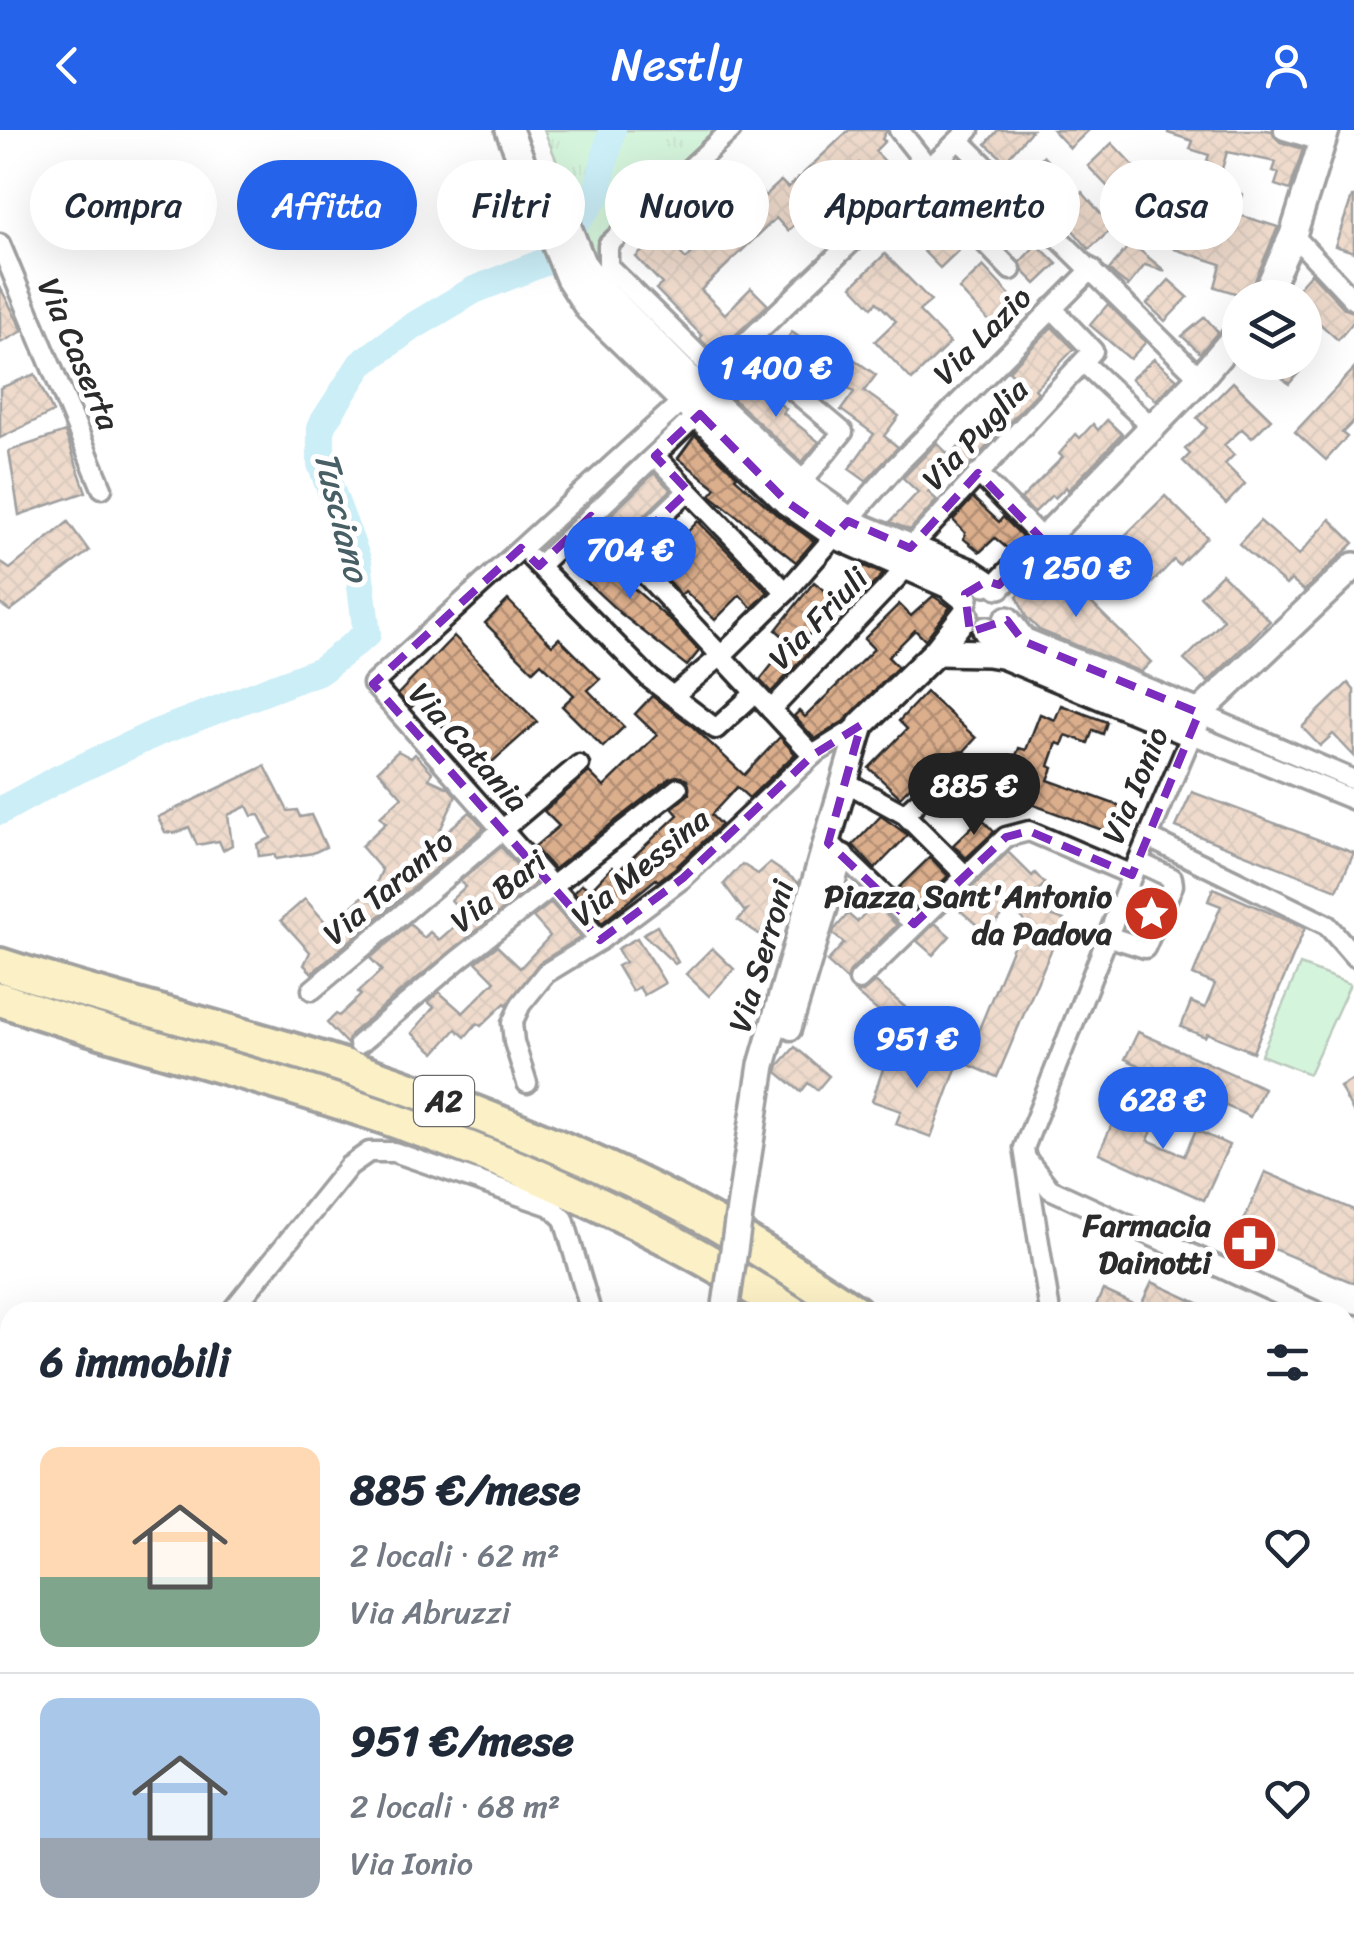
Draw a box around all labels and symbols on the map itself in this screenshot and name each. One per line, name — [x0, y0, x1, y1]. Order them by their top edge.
street label: Via Caserta — [21, 269, 137, 441]
street label: Via Lazio — [919, 272, 1046, 399]
pin: 1 400 € — [684, 335, 868, 420]
street label: Via Puglia — [907, 364, 1044, 504]
water label: Tusciano — [296, 444, 389, 591]
pin: 704 € — [560, 517, 700, 602]
pin: 1 250 € — [984, 535, 1168, 620]
street label: Via Friuli — [754, 552, 884, 684]
street label: Via Catania — [394, 669, 543, 826]
street label: Via Ionio — [1085, 717, 1186, 853]
pin: 885 € — [904, 753, 1044, 838]
street label: Via Messina — [558, 792, 724, 942]
street label: Via Taranto — [309, 815, 467, 960]
street label: Via Bari — [437, 834, 560, 948]
place label: Piazza Sant'Antonio da Padova — [824, 868, 1112, 962]
street label: Via Serroni — [711, 872, 812, 1039]
place icon: Piazza Sant'Antonio da Padova — [1121, 884, 1181, 944]
pin: 951 € — [847, 1006, 987, 1091]
pin: 628 € — [1093, 1067, 1233, 1152]
road number: A2 — [414, 1076, 474, 1126]
place label: Farmacia Dainotti — [1082, 1197, 1213, 1291]
pharmacy icon: Farmacia Dainotti — [1220, 1213, 1280, 1273]

